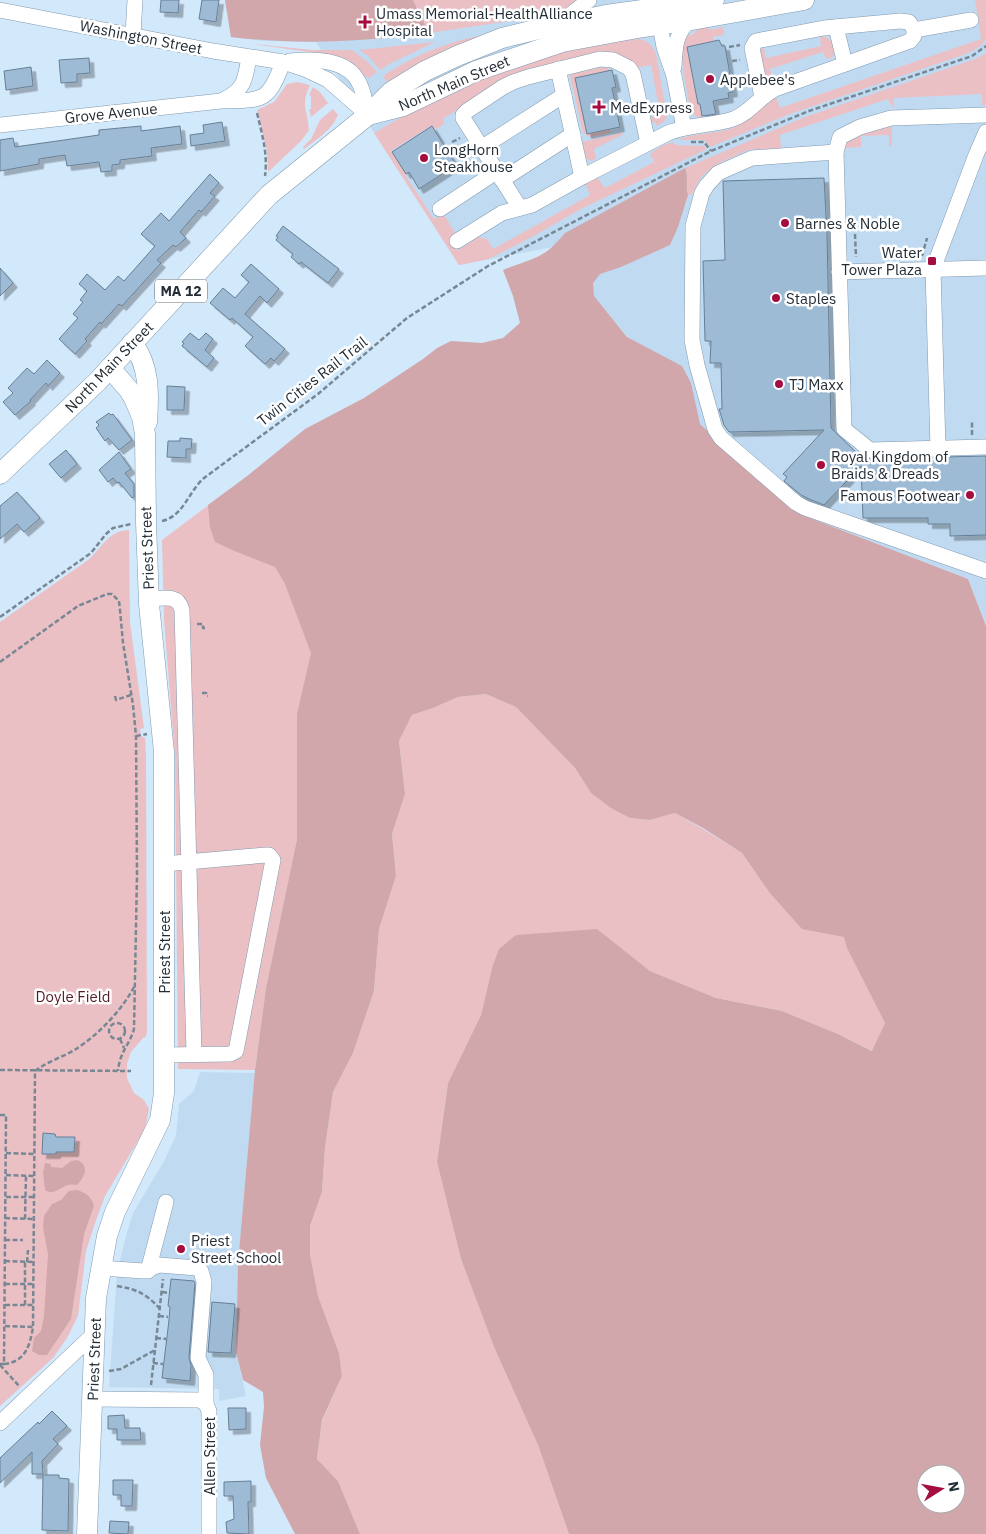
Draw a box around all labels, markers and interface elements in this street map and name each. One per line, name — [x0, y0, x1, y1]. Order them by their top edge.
place label: Umass Memorial-HealthAlliance Hospital — [376, 4, 593, 40]
marker: Umass Memorial-HealthAlliance Hospital — [358, 15, 372, 29]
street label: Washington Street — [78, 16, 204, 58]
street label: North Main Street — [395, 51, 513, 115]
place label: Applebee's — [720, 70, 795, 89]
marker: Applebee's — [704, 73, 716, 85]
place label: MedExpress — [610, 98, 692, 117]
street label: Grove Avenue — [64, 99, 158, 127]
marker: MedExpress — [592, 100, 606, 114]
place label: LongHorn Steakhouse — [434, 140, 513, 176]
marker: LongHorn Steakhouse — [418, 152, 430, 164]
place label: Barnes & Noble — [795, 214, 900, 233]
marker: Barnes & Noble — [779, 217, 791, 229]
place label: Water Tower Plaza — [841, 243, 922, 279]
marker: Water Tower Plaza — [926, 255, 938, 267]
road number: MA 12 — [155, 280, 207, 302]
place label: Staples — [786, 289, 836, 308]
marker: Staples — [770, 292, 782, 304]
street label: North Main Street — [61, 318, 157, 416]
street label: Twin Cities Rail Trail — [253, 332, 371, 430]
place label: TJ Maxx — [789, 375, 844, 394]
marker: TJ Maxx — [773, 378, 785, 390]
place label: Royal Kingdom of Braids & Dreads — [831, 447, 948, 483]
marker: Royal Kingdom of Braids & Dreads — [815, 459, 827, 471]
place label: Famous Footwear — [840, 486, 960, 505]
marker: Famous Footwear — [964, 489, 976, 501]
street label: Priest Street — [136, 506, 158, 590]
street label: Priest Street — [155, 910, 174, 994]
park label: Doyle Field — [36, 987, 110, 1006]
place label: Priest Street School — [191, 1231, 281, 1267]
marker: Priest Street School — [175, 1243, 187, 1255]
street label: Priest Street — [83, 1317, 105, 1401]
street label: Allen Street — [200, 1416, 219, 1496]
north arrow — [916, 1464, 966, 1514]
text: N — [944, 1480, 964, 1493]

